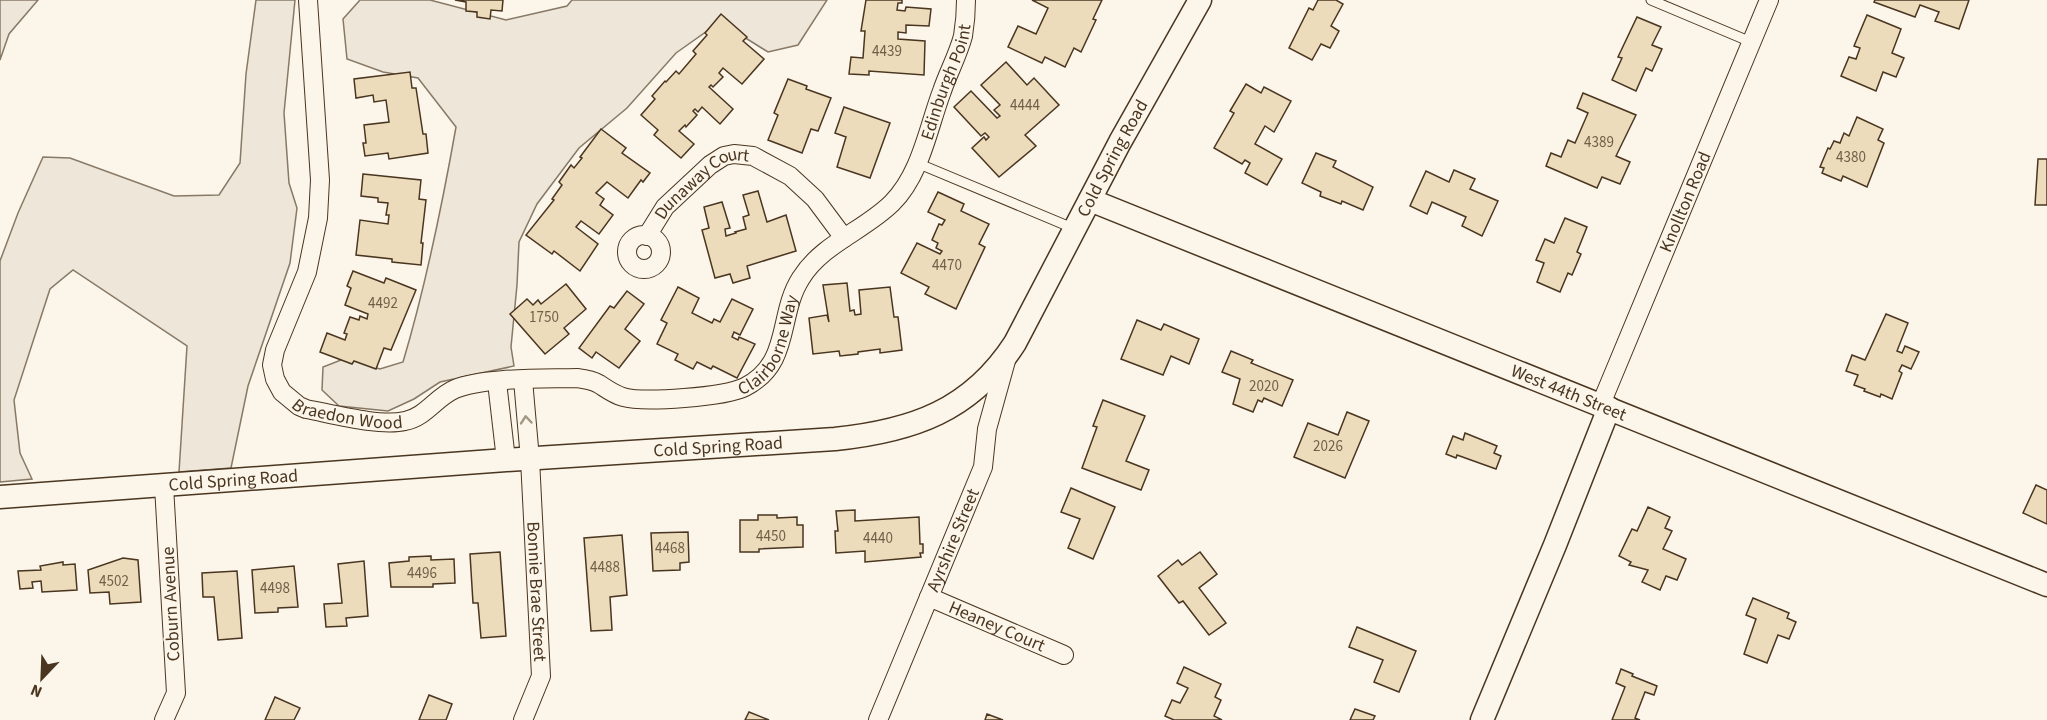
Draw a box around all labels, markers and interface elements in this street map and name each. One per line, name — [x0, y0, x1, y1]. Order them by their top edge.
street label: Edinburgh Point — [914, 23, 977, 143]
house number: 4439 — [872, 41, 902, 62]
house number: 4444 — [1010, 95, 1040, 116]
street label: Cold Spring Road — [1071, 95, 1154, 221]
house number: 4389 — [1584, 132, 1614, 153]
street label: Dunaway Court — [648, 141, 751, 224]
house number: 4380 — [1836, 147, 1866, 168]
street label: Knollton Road — [1653, 148, 1717, 256]
house number: 4470 — [932, 255, 962, 276]
street label: Clairborne Way — [734, 291, 804, 401]
house number: 4492 — [368, 293, 398, 314]
house number: 1750 — [529, 307, 559, 328]
street label: West 44th Street — [1507, 358, 1630, 427]
house number: 2020 — [1249, 376, 1279, 397]
street label: Braedon Wood — [286, 393, 404, 435]
one-way arrow — [520, 415, 533, 424]
street label: Cold Spring Road — [653, 430, 784, 463]
house number: 2026 — [1313, 436, 1343, 457]
street label: Cold Spring Road — [168, 463, 299, 497]
street label: Ayrshire Street — [920, 484, 985, 595]
street label: Bonnie Brae Street — [521, 521, 553, 662]
house number: 4450 — [756, 526, 786, 547]
house number: 4440 — [863, 528, 893, 549]
house number: 4468 — [655, 538, 685, 559]
street label: Coburn Avenue — [156, 546, 186, 662]
house number: 4488 — [590, 557, 620, 578]
house number: 4496 — [407, 563, 437, 584]
house number: 4502 — [99, 571, 129, 592]
house number: 4498 — [260, 578, 290, 599]
street label: Heaney Court — [945, 594, 1049, 658]
north arrow — [12, 648, 72, 708]
text: N — [27, 679, 46, 703]

